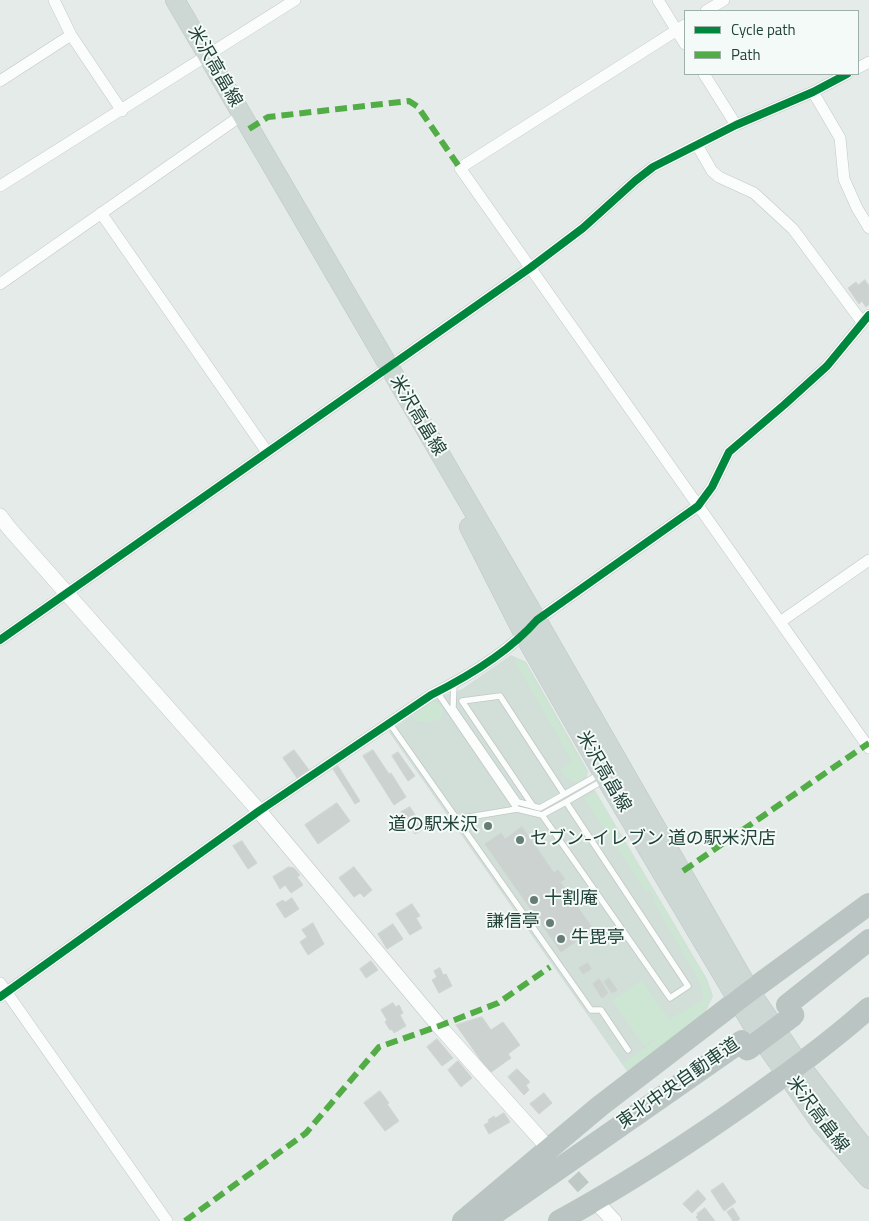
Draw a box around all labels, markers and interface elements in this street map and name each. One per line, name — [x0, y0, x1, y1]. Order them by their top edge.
legend — [684, 10, 859, 75]
text: Cycle path — [731, 18, 796, 41]
street label: 米沢高畠線 — [182, 23, 246, 111]
text: Path — [731, 43, 761, 66]
street label: 米沢高畠線 — [385, 372, 449, 460]
street label: 米沢高畠線 — [571, 728, 635, 816]
place label: 道の駅米沢 — [388, 815, 478, 837]
marker: 道の駅米沢 — [482, 820, 494, 832]
place label: セブン-イレブン 道の駅米沢店 — [530, 829, 776, 851]
marker: セブン-イレブン 道の駅米沢店 — [514, 834, 526, 846]
place label: 十割庵 — [544, 889, 598, 911]
marker: 十割庵 — [528, 894, 540, 906]
place label: 謙信亭 — [486, 912, 540, 934]
marker: 謙信亭 — [544, 917, 556, 929]
place label: 牛毘亭 — [571, 928, 625, 950]
marker: 牛毘亭 — [555, 933, 567, 945]
street label: 東北中央自動車道 — [614, 1034, 744, 1134]
street label: 米沢高畠線 — [781, 1073, 853, 1157]

